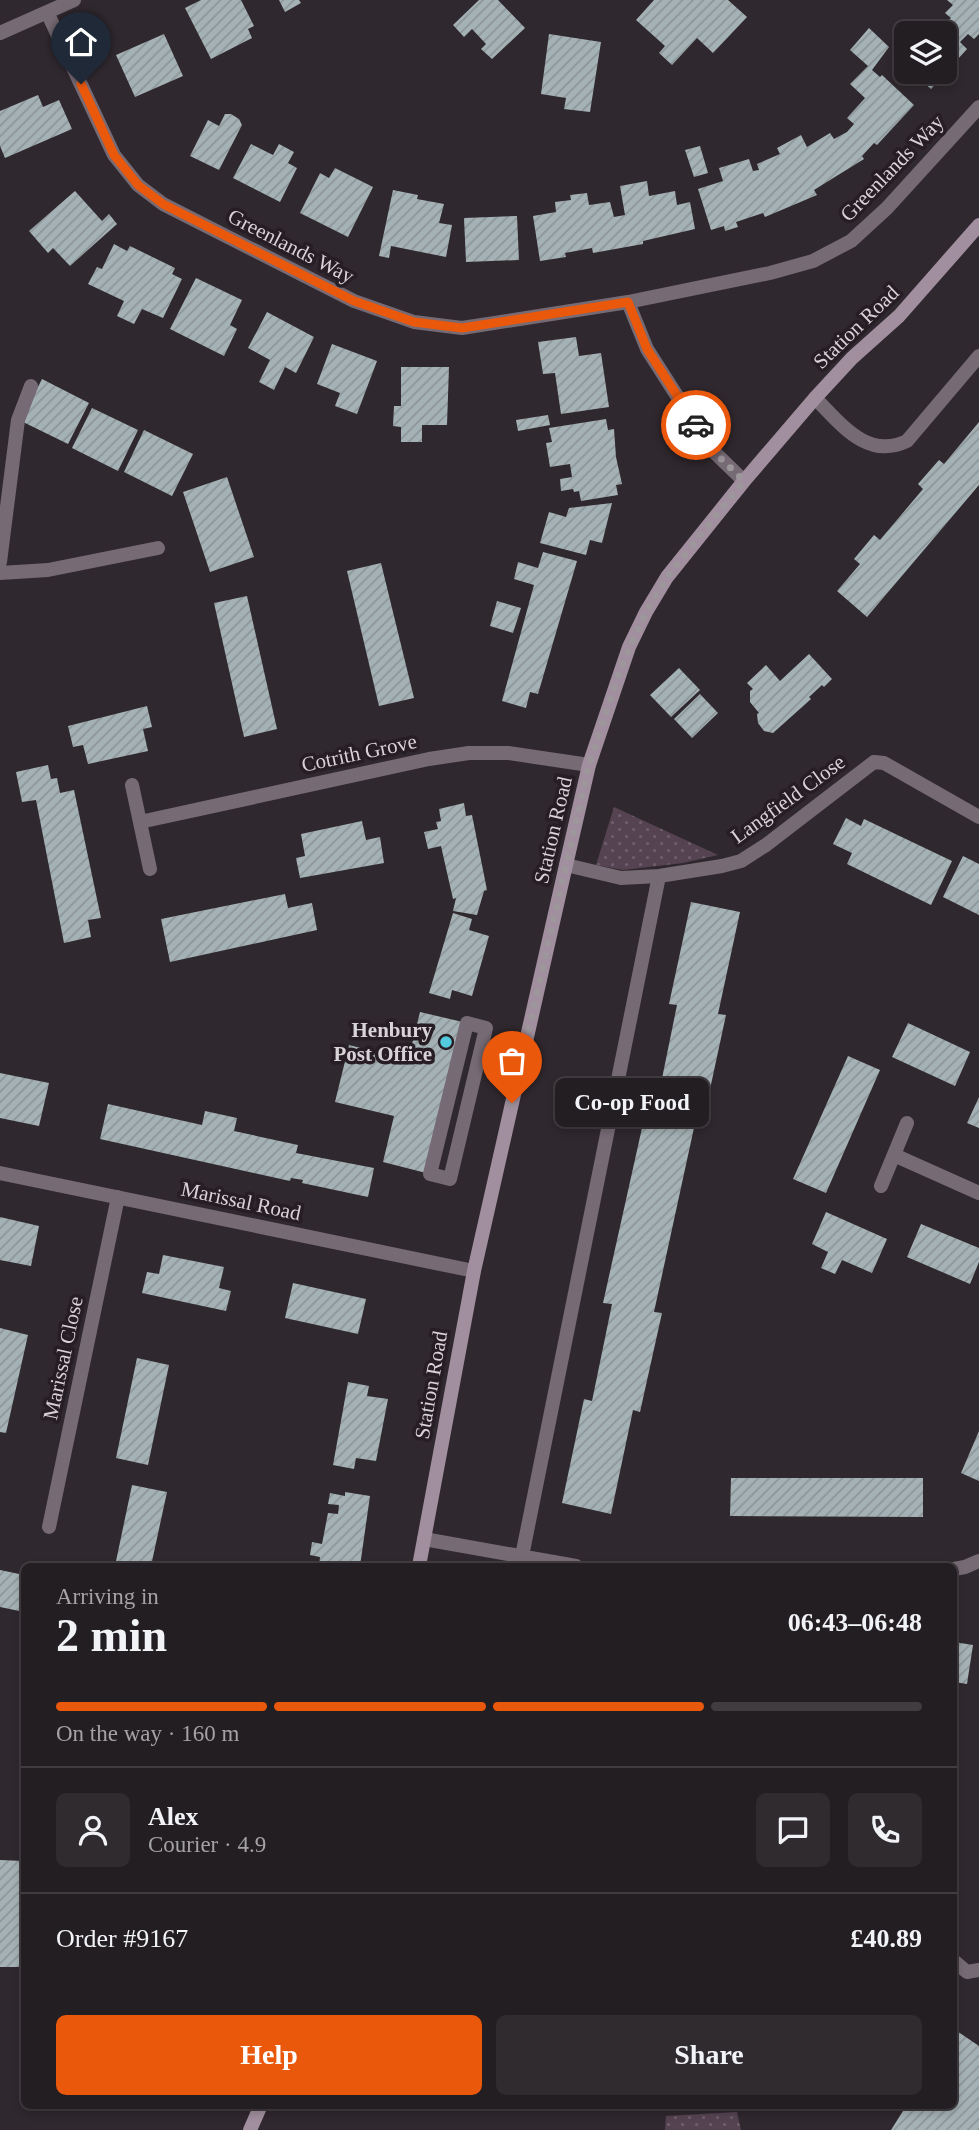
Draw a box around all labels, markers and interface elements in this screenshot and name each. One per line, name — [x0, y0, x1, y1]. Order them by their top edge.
pin — [51, 12.0, 111, 84]
map controls — [894, 21, 957, 84]
button: layers — [894, 21, 957, 84]
icon: home — [62, 23, 100, 61]
street label: Greenlands Way — [835, 110, 949, 226]
street label: Greenlands Way — [224, 204, 359, 288]
street label: Station Road — [808, 280, 904, 374]
courier — [661, 390, 731, 460]
icon: car — [677, 406, 715, 444]
street label: Cotrith Grove — [299, 729, 419, 777]
street label: Langfield Close — [726, 750, 850, 848]
street label: Station Road — [529, 774, 577, 886]
place label: Henbury Post Office — [333, 1018, 432, 1066]
pin — [482, 1031, 542, 1103]
marker: Henbury Post Office — [438, 1034, 454, 1050]
icon: bag — [493, 1042, 531, 1080]
callout: Co-op Food — [554, 1078, 708, 1128]
text: Co-op Food — [574, 1090, 690, 1115]
street label: Marissal Road — [179, 1177, 304, 1226]
street label: Marissal Close — [38, 1294, 88, 1422]
street label: Station Road — [410, 1329, 452, 1441]
text: Arriving in — [56, 1584, 159, 1609]
text: 06:43–06:48 — [788, 1608, 922, 1637]
text: 2 min — [56, 1610, 167, 1661]
text: On the way · 160 m — [56, 1721, 239, 1746]
button: person — [56, 1793, 130, 1867]
button: chat — [756, 1793, 830, 1867]
button: phone — [848, 1793, 922, 1867]
text: Alex — [148, 1802, 199, 1831]
text: Courier · 4.9 — [148, 1832, 266, 1857]
text: Order #9167 — [56, 1924, 188, 1953]
text: £40.89 — [851, 1924, 922, 1953]
button: Help — [56, 2015, 482, 2095]
button: Share — [496, 2015, 922, 2095]

